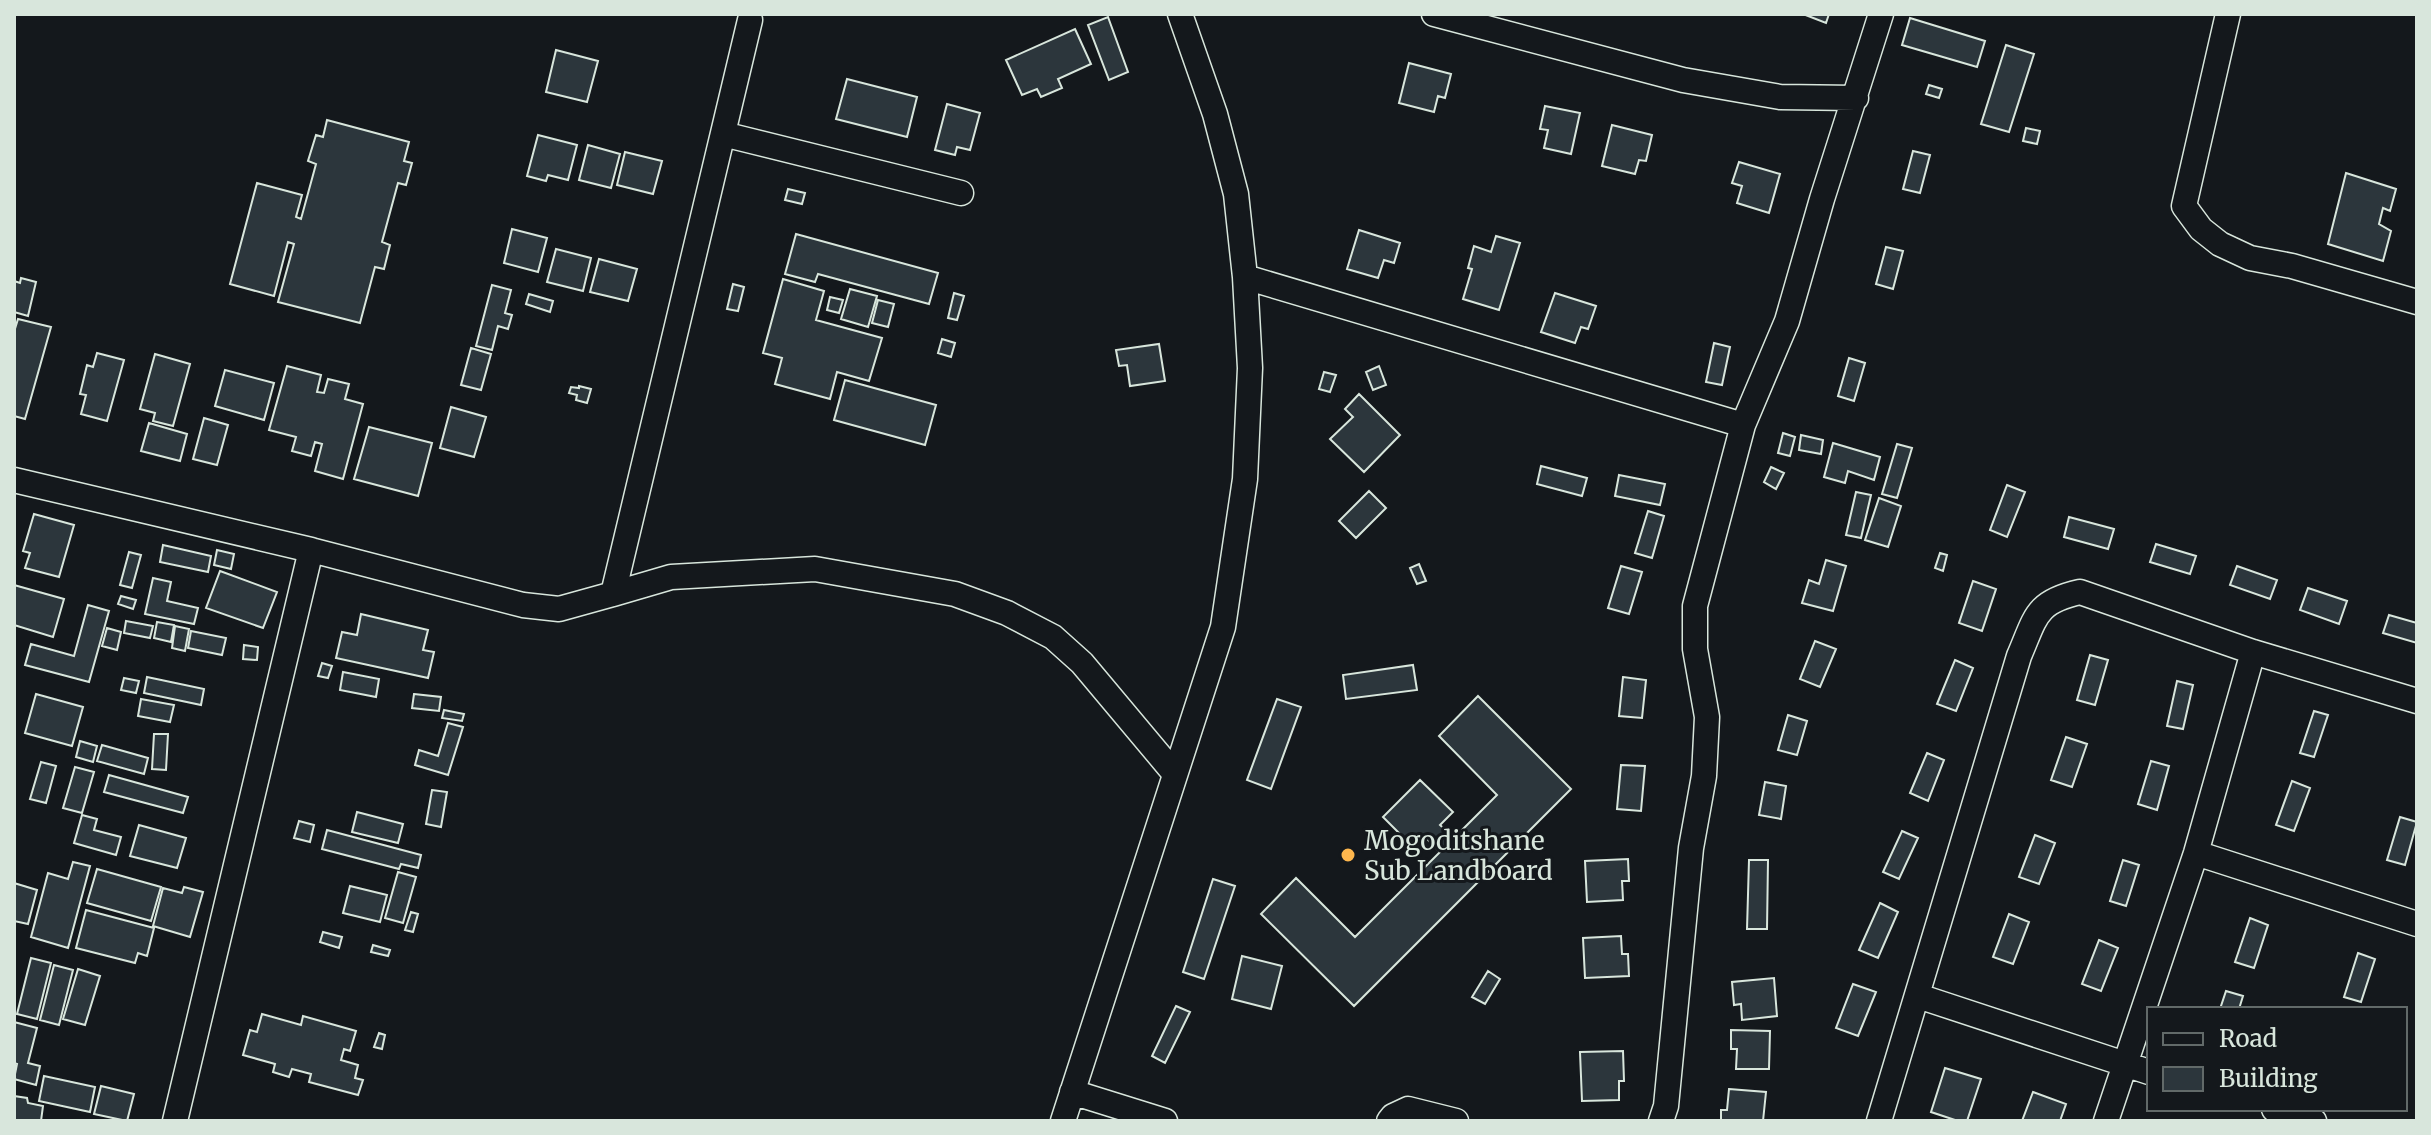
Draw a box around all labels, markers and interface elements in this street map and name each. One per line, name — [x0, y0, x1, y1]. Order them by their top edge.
place label: Mogoditshane Sub Landboard — [1364, 824, 1553, 887]
marker: Mogoditshane Sub Landboard — [1339, 846, 1357, 864]
legend — [2147, 1007, 2407, 1111]
text: Road — [2219, 1023, 2277, 1054]
text: Building — [2219, 1063, 2318, 1094]

